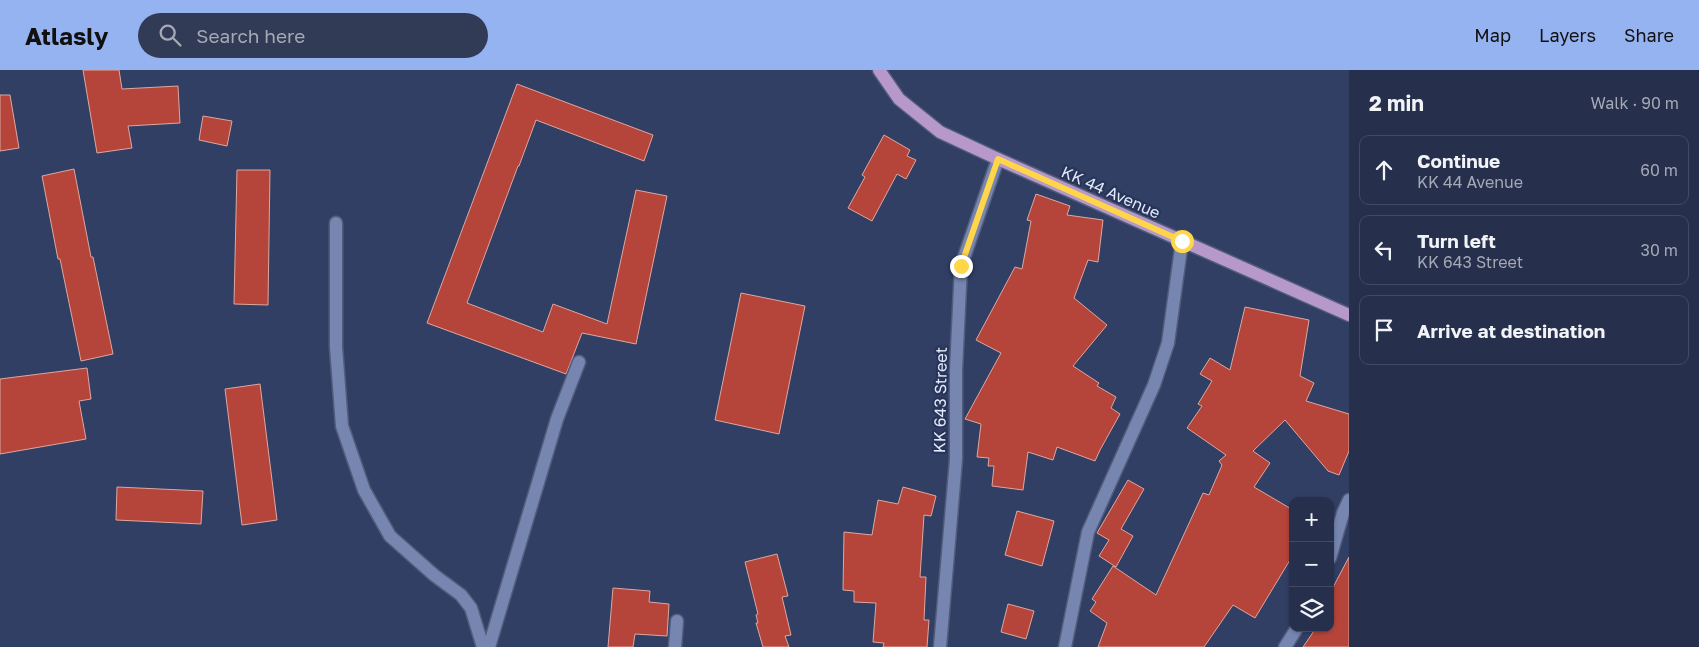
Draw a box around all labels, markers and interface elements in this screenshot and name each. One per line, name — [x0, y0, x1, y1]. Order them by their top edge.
search box — [138, 13, 488, 58]
text: Atlasly — [25, 21, 108, 50]
icon: search — [156, 21, 184, 49]
text: Search here — [196, 24, 305, 47]
text: Map — [1474, 24, 1511, 46]
text: Layers — [1539, 24, 1596, 46]
text: Share — [1624, 24, 1674, 46]
text: 2 min — [1369, 90, 1424, 116]
text: Walk · 90 m — [1591, 93, 1679, 113]
text: Continue — [1417, 149, 1500, 172]
icon: ahead — [1370, 156, 1398, 184]
text: 60 m — [1640, 160, 1678, 180]
street label: KK 44 Avenue — [1058, 161, 1164, 223]
text: KK 44 Avenue — [1417, 172, 1523, 192]
text: Turn left — [1417, 229, 1496, 252]
route start — [1171, 230, 1194, 253]
icon: left — [1370, 236, 1398, 264]
text: 30 m — [1641, 240, 1678, 260]
text: KK 643 Street — [1417, 252, 1523, 272]
route end — [950, 255, 973, 278]
icon: arrive — [1370, 316, 1398, 344]
text: Arrive at destination — [1417, 319, 1605, 342]
street label: KK 643 Street — [929, 347, 951, 453]
map controls — [1289, 497, 1334, 632]
button: + — [1289, 497, 1334, 542]
button: − — [1289, 542, 1334, 587]
button: layers — [1289, 587, 1334, 632]

